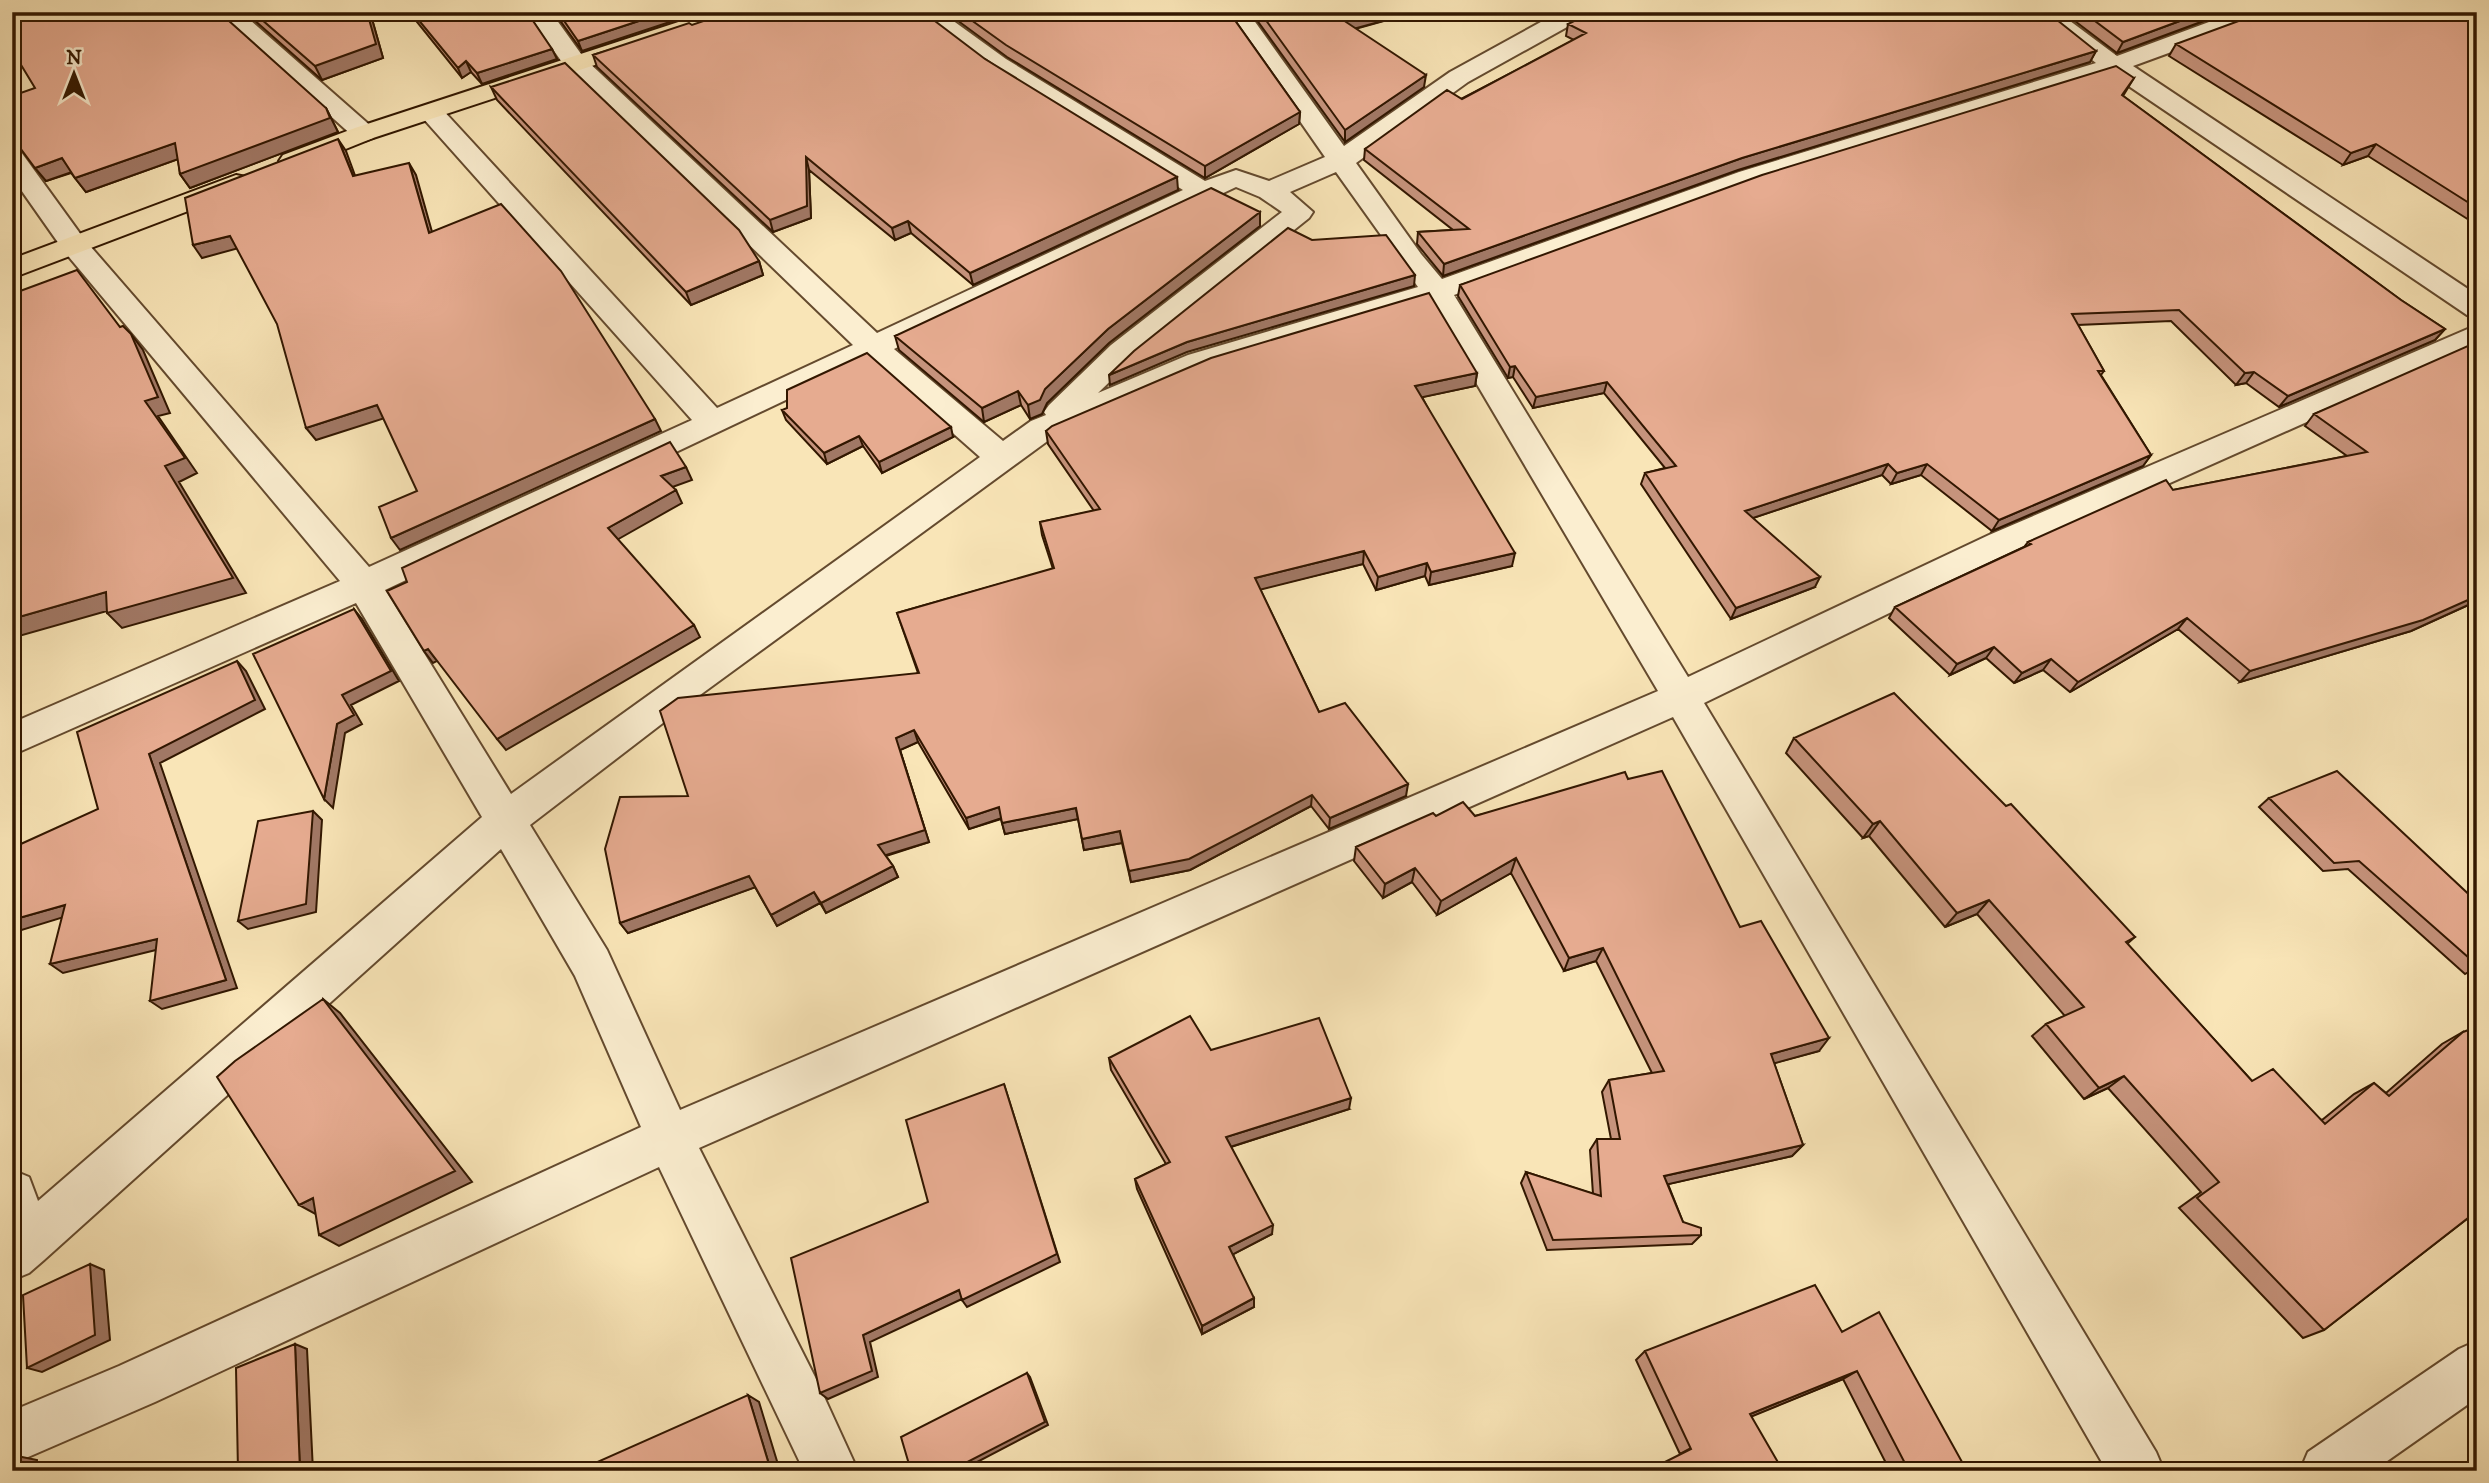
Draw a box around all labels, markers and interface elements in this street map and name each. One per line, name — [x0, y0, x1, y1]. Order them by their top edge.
north arrow — [38, 38, 108, 108]
text: N — [66, 47, 82, 70]

